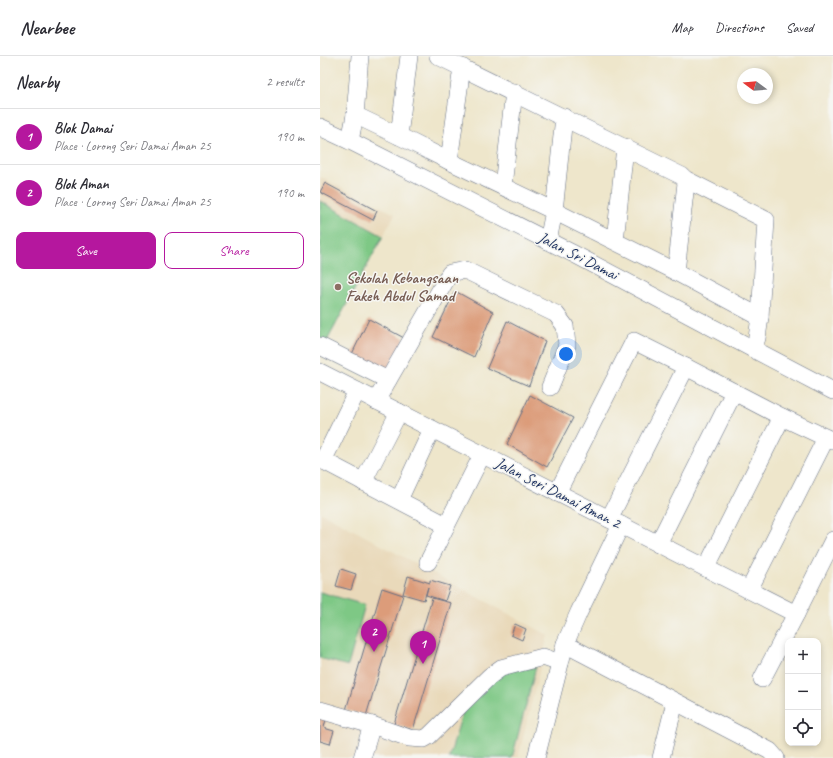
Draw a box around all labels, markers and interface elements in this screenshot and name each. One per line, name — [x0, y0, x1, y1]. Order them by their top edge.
text: Nearbee — [20, 16, 74, 40]
text: Map — [672, 19, 693, 36]
text: Directions — [715, 19, 764, 36]
text: Saved — [786, 19, 813, 36]
north arrow — [737, 68, 773, 104]
text: Nearby — [16, 72, 59, 93]
text: 2 results — [266, 74, 304, 90]
text: Blok Damai — [54, 119, 112, 138]
text: 1 — [26, 129, 32, 145]
text: 190 m — [276, 129, 304, 145]
text: Place · Lorong Seri Damai Aman 25 — [54, 138, 211, 154]
text: Blok Aman — [54, 175, 109, 194]
text: 2 — [26, 185, 32, 201]
text: 190 m — [276, 185, 304, 201]
text: Place · Lorong Seri Damai Aman 25 — [54, 194, 211, 210]
street label: Jalan Sri Damai — [534, 227, 623, 286]
button: Save — [16, 232, 156, 269]
button: Share — [164, 232, 304, 269]
place label: Sekolah Kebangsaan Fakeh Abdul Samad — [346, 268, 459, 306]
marker: Sekolah Kebangsaan Fakeh Abdul Samad — [333, 282, 343, 292]
your location — [556, 344, 576, 364]
street label: Jalan Seri Damai Aman 2 — [491, 452, 626, 534]
pin: 2 — [361, 619, 387, 652]
pin: 1 — [410, 631, 436, 664]
map controls — [785, 638, 821, 746]
button: + — [785, 638, 821, 674]
button: − — [785, 674, 821, 710]
button: locate — [785, 710, 821, 746]

